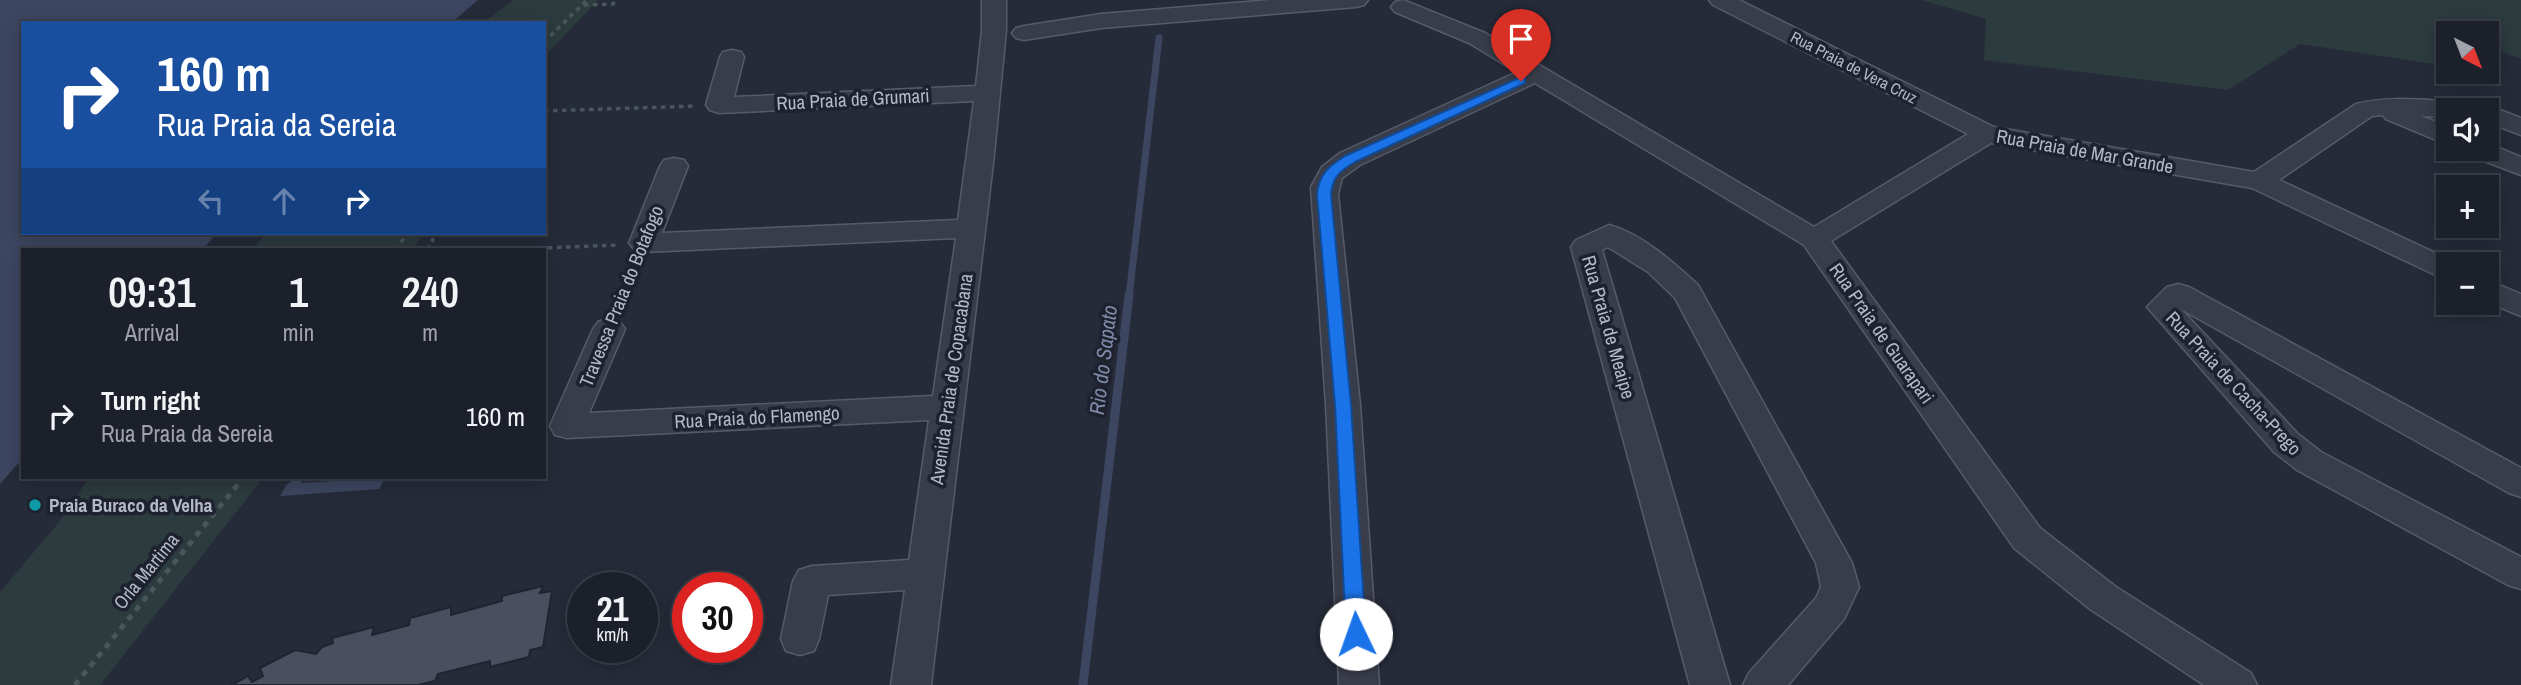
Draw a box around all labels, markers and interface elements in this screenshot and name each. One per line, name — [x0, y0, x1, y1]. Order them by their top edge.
pin — [1491, 9, 1551, 81]
icon: arrive — [1502, 20, 1540, 58]
north arrow — [2436, 21, 2499, 84]
map controls — [2436, 21, 2499, 315]
street label: Rua Praia de Vera Cruz — [1787, 26, 1921, 109]
text: 160 m — [157, 40, 271, 106]
icon: right — [42, 49, 133, 140]
street label: Rua Praia de Grumari — [776, 82, 930, 116]
button: sound — [2436, 98, 2499, 161]
text: Rua Praia da Sereia — [157, 103, 396, 146]
street label: Rua Praia de Mar Grande — [1994, 123, 2176, 179]
button: + — [2436, 175, 2499, 238]
icon: left — [192, 182, 230, 220]
icon: ahead — [265, 182, 303, 220]
icon: right — [338, 182, 376, 220]
street label: Travessa Praia do Botafogo — [573, 201, 669, 391]
street label: Rua Praia de Meaipe — [1576, 252, 1642, 402]
button: − — [2436, 252, 2499, 315]
street label: Rua Praia de Guarapari — [1824, 257, 1940, 409]
text: 09:31 — [108, 264, 196, 320]
text: 1 — [289, 264, 308, 320]
text: 240 — [401, 264, 459, 320]
street label: Avenida Praia de Copacabana — [923, 271, 979, 487]
water label: Rio do Sapato — [1082, 304, 1124, 416]
street label: Rua Praia de Cacha-Prego — [2160, 305, 2308, 461]
text: Arrival — [125, 317, 179, 348]
text: min — [283, 317, 314, 348]
text: m — [422, 317, 438, 348]
text: Turn right — [101, 383, 200, 418]
icon: right — [42, 397, 80, 435]
text: 160 m — [466, 399, 525, 434]
street label: Rua Praia do Flamengo — [674, 400, 840, 434]
text: Rua Praia da Sereia — [101, 418, 273, 449]
place label: Praia Buraco da Velha — [49, 492, 213, 518]
marker: Praia Buraco da Velha — [27, 497, 43, 513]
street label: Orla Martima — [107, 527, 185, 615]
speed limit sign: 30 — [672, 572, 763, 663]
text: 21 — [597, 585, 628, 632]
position arrow — [1319, 597, 1393, 671]
text: km/h — [597, 622, 629, 647]

